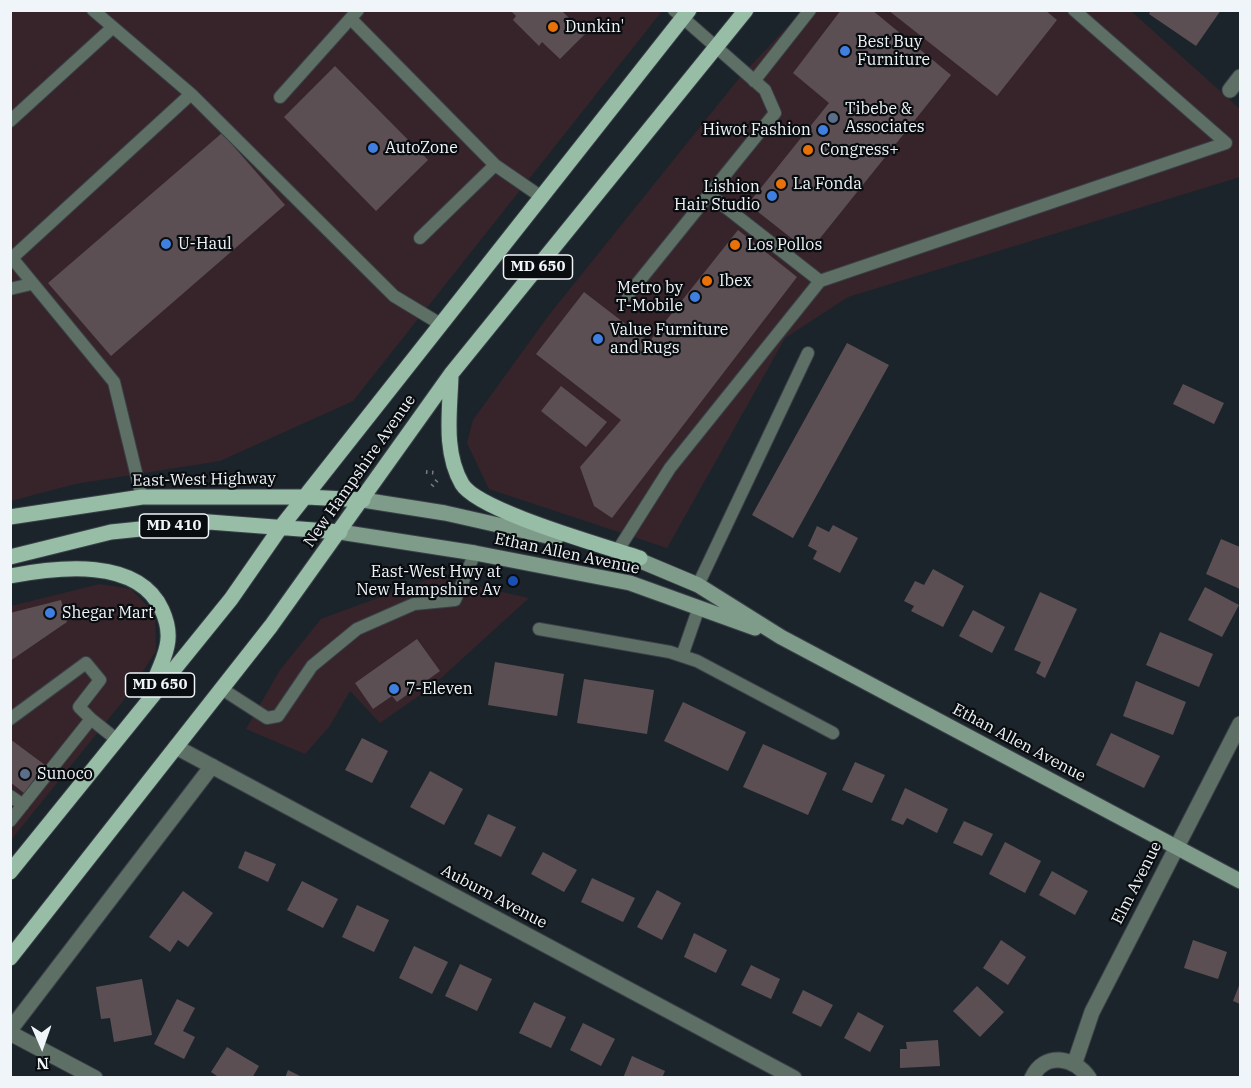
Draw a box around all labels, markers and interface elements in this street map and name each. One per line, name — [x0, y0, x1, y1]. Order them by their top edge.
place label: Dunkin' — [565, 17, 624, 37]
marker: Dunkin' — [546, 20, 560, 34]
place label: Best Buy Furniture — [857, 32, 930, 70]
marker: Best Buy Furniture — [838, 44, 852, 58]
place label: Tibebe & Associates — [845, 99, 925, 137]
marker: Tibebe & Associates — [826, 111, 840, 125]
place label: Hiwot Fashion — [702, 120, 811, 140]
marker: Hiwot Fashion — [816, 123, 830, 137]
place label: AutoZone — [385, 138, 458, 158]
place label: Congress+ — [820, 140, 899, 160]
marker: AutoZone — [366, 141, 380, 155]
marker: Congress+ — [801, 143, 815, 157]
place label: La Fonda — [793, 174, 862, 194]
place label: Lishion Hair Studio — [674, 177, 760, 215]
marker: La Fonda — [774, 177, 788, 191]
marker: Lishion Hair Studio — [765, 189, 779, 203]
place label: U-Haul — [178, 234, 232, 254]
place label: Los Pollos — [747, 235, 822, 255]
marker: U-Haul — [159, 237, 173, 251]
marker: Los Pollos — [728, 238, 742, 252]
road number: MD 650 — [504, 255, 572, 279]
place label: Ibex — [719, 271, 752, 291]
marker: Ibex — [700, 274, 714, 288]
place label: Metro by T-Mobile — [616, 278, 683, 316]
marker: Metro by T-Mobile — [688, 290, 702, 304]
place label: Value Furniture and Rugs — [610, 320, 728, 358]
marker: Value Furniture and Rugs — [591, 332, 605, 346]
street label: New Hampshire Avenue — [300, 391, 420, 551]
street label: East-West Highway — [132, 469, 276, 491]
road number: MD 410 — [140, 514, 208, 538]
street label: Ethan Allen Avenue — [493, 529, 641, 579]
place label: East-West Hwy at New Hampshire Av — [356, 562, 501, 600]
marker: East-West Hwy at New Hampshire Av — [506, 574, 520, 588]
place label: Shegar Mart — [62, 603, 154, 623]
marker: Shegar Mart — [43, 606, 57, 620]
road number: MD 650 — [126, 673, 195, 697]
place label: 7-Eleven — [406, 679, 473, 699]
marker: 7-Eleven — [387, 682, 401, 696]
street label: Ethan Allen Avenue — [949, 700, 1089, 786]
place label: Sunoco — [37, 764, 93, 784]
marker: Sunoco — [18, 767, 32, 781]
street label: Elm Avenue — [1108, 838, 1166, 928]
street label: Auburn Avenue — [438, 861, 550, 933]
north arrow — [12, 1016, 72, 1076]
text: N — [36, 1054, 49, 1074]

